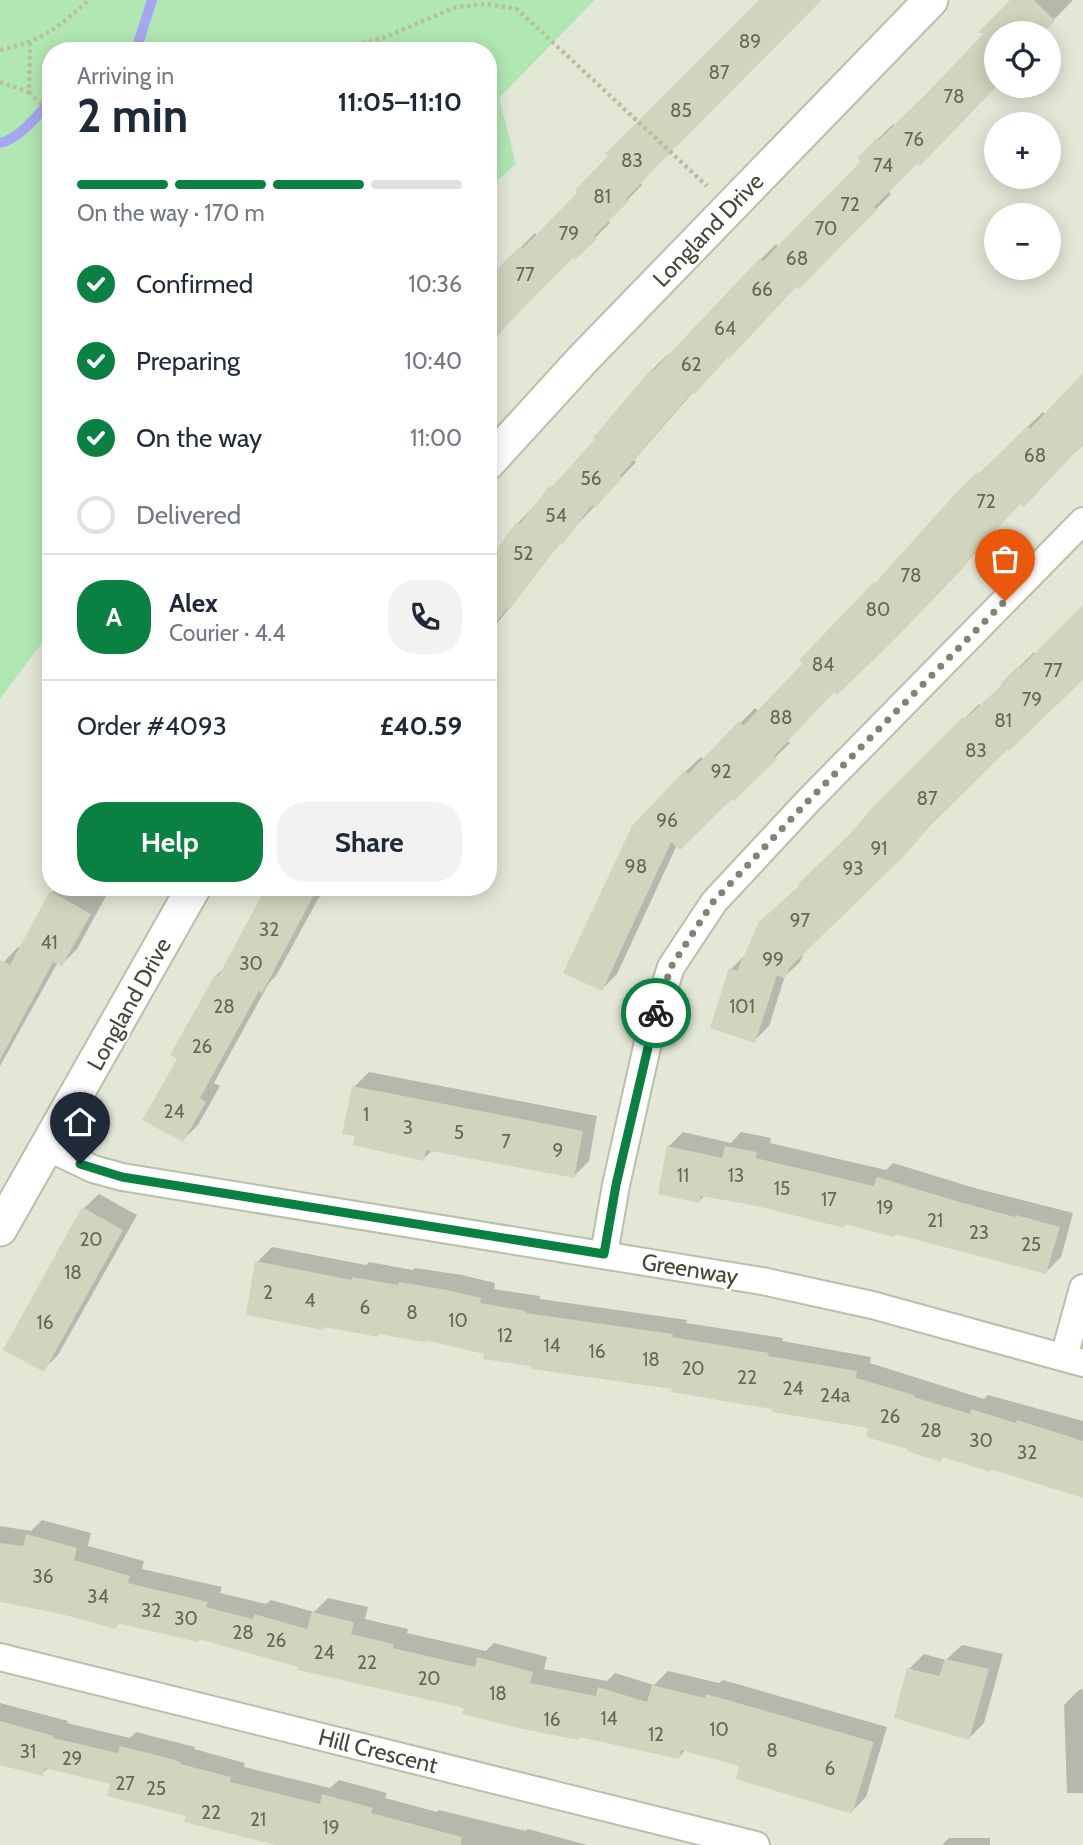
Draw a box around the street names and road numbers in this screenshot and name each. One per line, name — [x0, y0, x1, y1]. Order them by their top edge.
street label: Longland Drive — [647, 167, 769, 293]
street label: Longland Drive — [81, 933, 177, 1075]
street label: Greenway — [640, 1248, 741, 1290]
street label: Hill Crescent — [316, 1723, 441, 1779]

